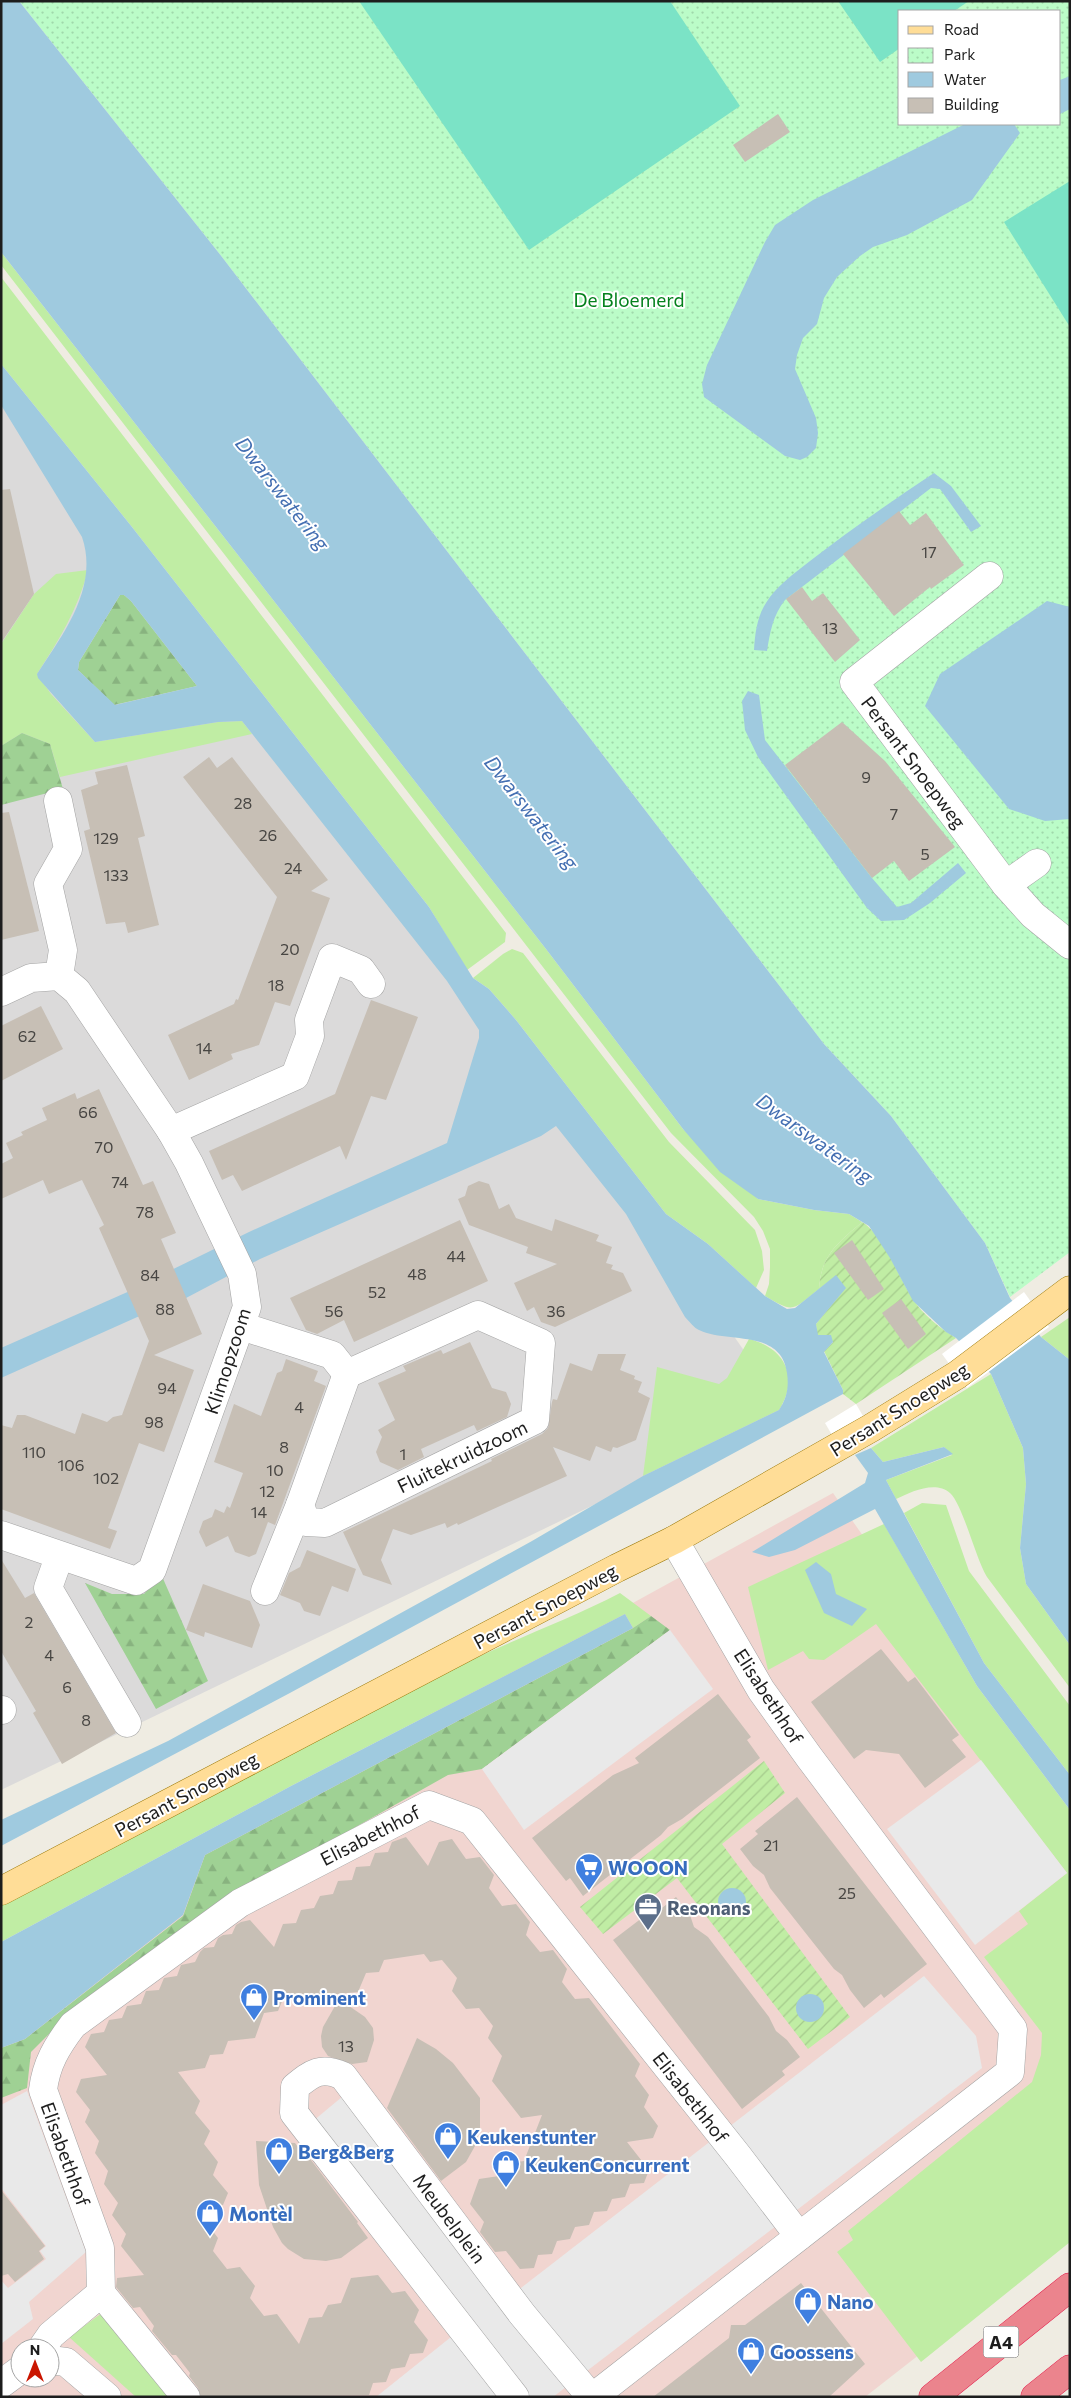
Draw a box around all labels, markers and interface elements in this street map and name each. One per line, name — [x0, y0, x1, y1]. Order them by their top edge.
legend — [898, 10, 1061, 125]
text: Road — [944, 20, 979, 38]
text: Park — [944, 45, 975, 63]
text: Water — [944, 70, 986, 88]
text: Building — [944, 95, 999, 113]
park label: De Bloemerd — [574, 288, 684, 311]
water label: Dwarswatering — [231, 431, 336, 556]
house number: 17 — [921, 542, 937, 561]
house number: 13 — [822, 618, 838, 637]
street label: Persant Snoepweg — [857, 691, 971, 833]
water label: Dwarswatering — [480, 750, 585, 875]
house number: 9 — [861, 767, 871, 786]
house number: 28 — [234, 793, 252, 812]
house number: 7 — [890, 804, 898, 823]
house number: 26 — [259, 825, 277, 844]
house number: 129 — [93, 828, 119, 847]
house number: 5 — [920, 844, 930, 863]
house number: 24 — [284, 858, 302, 877]
house number: 133 — [103, 865, 129, 884]
house number: 20 — [280, 939, 300, 958]
house number: 18 — [268, 975, 284, 994]
house number: 62 — [18, 1026, 36, 1045]
house number: 14 — [196, 1038, 213, 1057]
water label: Dwarswatering — [752, 1088, 879, 1189]
house number: 66 — [78, 1102, 98, 1121]
house number: 70 — [95, 1137, 113, 1156]
house number: 74 — [111, 1172, 129, 1191]
house number: 78 — [136, 1202, 154, 1221]
house number: 44 — [446, 1246, 466, 1265]
house number: 48 — [407, 1264, 427, 1283]
house number: 84 — [140, 1265, 160, 1284]
house number: 52 — [368, 1282, 386, 1301]
house number: 88 — [155, 1299, 175, 1318]
house number: 56 — [325, 1301, 343, 1320]
house number: 36 — [547, 1301, 565, 1320]
street label: Klimopzoom — [199, 1305, 255, 1417]
street label: Persant Snoepweg — [825, 1357, 973, 1461]
house number: 94 — [157, 1378, 177, 1397]
house number: 4 — [294, 1397, 304, 1416]
house number: 98 — [144, 1412, 164, 1431]
street label: Fluitekruidzoom — [393, 1415, 531, 1497]
house number: 8 — [279, 1437, 289, 1456]
house number: 110 — [22, 1442, 46, 1461]
house number: 1 — [400, 1444, 406, 1463]
house number: 106 — [58, 1455, 85, 1474]
house number: 10 — [266, 1460, 284, 1479]
house number: 102 — [93, 1468, 119, 1487]
house number: 12 — [259, 1481, 275, 1500]
house number: 14 — [251, 1502, 268, 1521]
street label: Persant Snoepweg — [469, 1558, 621, 1654]
house number: 2 — [25, 1612, 34, 1631]
street label: Elisabethhof — [730, 1644, 809, 1748]
house number: 4 — [44, 1645, 54, 1664]
house number: 6 — [62, 1677, 72, 1696]
house number: 8 — [81, 1710, 91, 1729]
street label: Persant Snoepweg — [110, 1746, 262, 1842]
street label: Elisabethhof — [316, 1800, 424, 1870]
house number: 21 — [763, 1835, 779, 1854]
supermarket icon: WOOON — [574, 1852, 604, 1891]
place label: WOOON — [608, 1856, 688, 1879]
house number: 25 — [838, 1883, 856, 1902]
office icon: Resonans — [633, 1892, 663, 1931]
place label: Resonans — [667, 1896, 751, 1919]
shop icon: Prominent — [239, 1982, 269, 2021]
place label: Prominent — [273, 1986, 366, 2009]
house number: 13 — [338, 2036, 354, 2055]
street label: Elisabethhof — [648, 2047, 734, 2147]
street label: Elisabethhof — [37, 2099, 96, 2210]
shop icon: Keukenstunter — [433, 2121, 463, 2160]
place label: Keukenstunter — [467, 2125, 596, 2148]
shop icon: Berg&Berg — [264, 2136, 294, 2175]
place label: Berg&Berg — [298, 2140, 395, 2163]
shop icon: KeukenConcurrent — [491, 2149, 521, 2188]
place label: KeukenConcurrent — [525, 2153, 690, 2176]
street label: Meubelplein — [409, 2168, 491, 2268]
shop icon: Montèl — [195, 2198, 225, 2237]
place label: Montèl — [229, 2202, 293, 2225]
shop icon: Nano — [793, 2286, 823, 2325]
place label: Nano — [827, 2290, 874, 2313]
road number: A4 — [984, 2326, 1018, 2358]
shop icon: Goossens — [736, 2336, 766, 2375]
north arrow — [10, 2338, 60, 2388]
place label: Goossens — [770, 2340, 854, 2363]
text: N — [30, 2341, 40, 2358]

